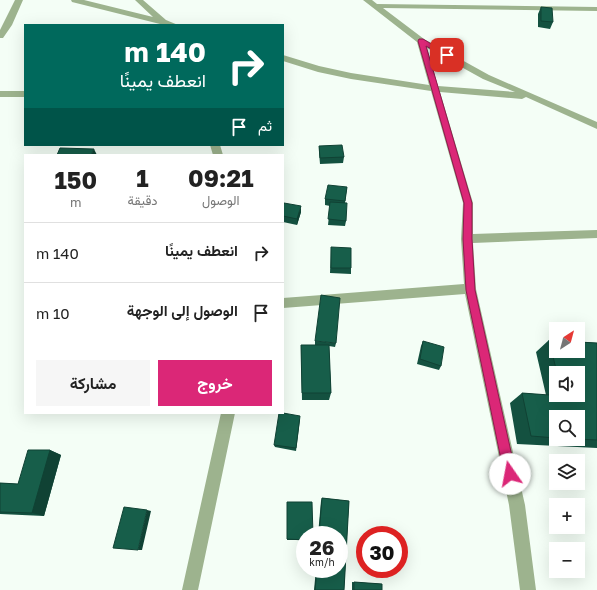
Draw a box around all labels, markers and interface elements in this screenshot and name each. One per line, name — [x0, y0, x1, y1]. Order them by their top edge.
text: 140 m — [124, 35, 206, 68]
pin — [430, 38, 464, 72]
icon: right — [220, 40, 272, 92]
icon: arrive — [436, 44, 458, 66]
text: انعطف يمينًا — [120, 69, 206, 91]
icon: arrive — [228, 116, 250, 138]
text: ثم — [258, 116, 272, 134]
text: 1 — [136, 163, 149, 192]
text: 09:21 — [188, 163, 254, 192]
text: 150 — [54, 165, 97, 194]
text: دقيقة — [128, 192, 158, 208]
text: الوصول — [202, 192, 240, 208]
text: m — [70, 194, 82, 210]
text: انعطف يمينًا — [165, 241, 238, 259]
icon: right — [250, 242, 272, 264]
text: 140 m — [36, 244, 79, 262]
text: الوصول إلى الوجهة — [127, 301, 238, 319]
icon: arrive — [250, 302, 272, 324]
text: 10 m — [36, 304, 70, 322]
north arrow — [549, 322, 585, 358]
map controls — [549, 322, 585, 578]
button: مشاركة — [36, 360, 150, 406]
button: خروج — [158, 360, 272, 406]
button: sound — [549, 366, 585, 402]
button: search — [549, 410, 585, 446]
position arrow — [489, 453, 531, 495]
button: layers — [549, 454, 585, 490]
button: + — [549, 498, 585, 534]
speed limit sign: 30 — [356, 526, 408, 578]
text: 26 — [310, 535, 334, 559]
button: − — [549, 542, 585, 578]
text: km/h — [309, 556, 335, 568]

